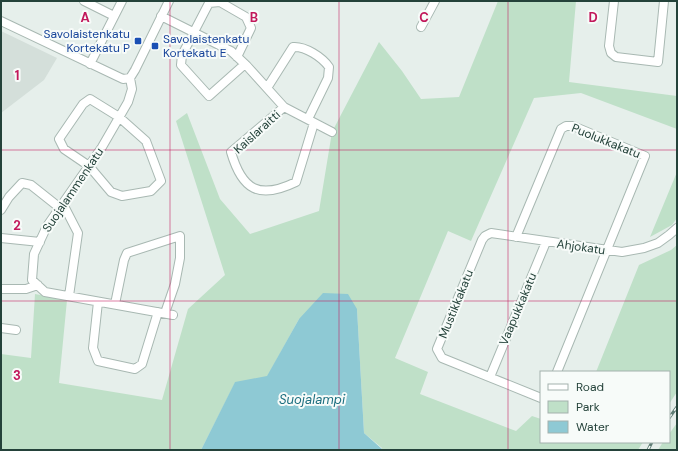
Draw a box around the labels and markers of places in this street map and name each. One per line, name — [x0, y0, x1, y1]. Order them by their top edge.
place label: Savolaistenkatu Kortekatu P — [44, 26, 130, 56]
place label: Savolaistenkatu Kortekatu E — [163, 31, 250, 61]
marker: Savolaistenkatu Kortekatu P — [133, 36, 143, 46]
marker: Savolaistenkatu Kortekatu E — [150, 41, 160, 51]

